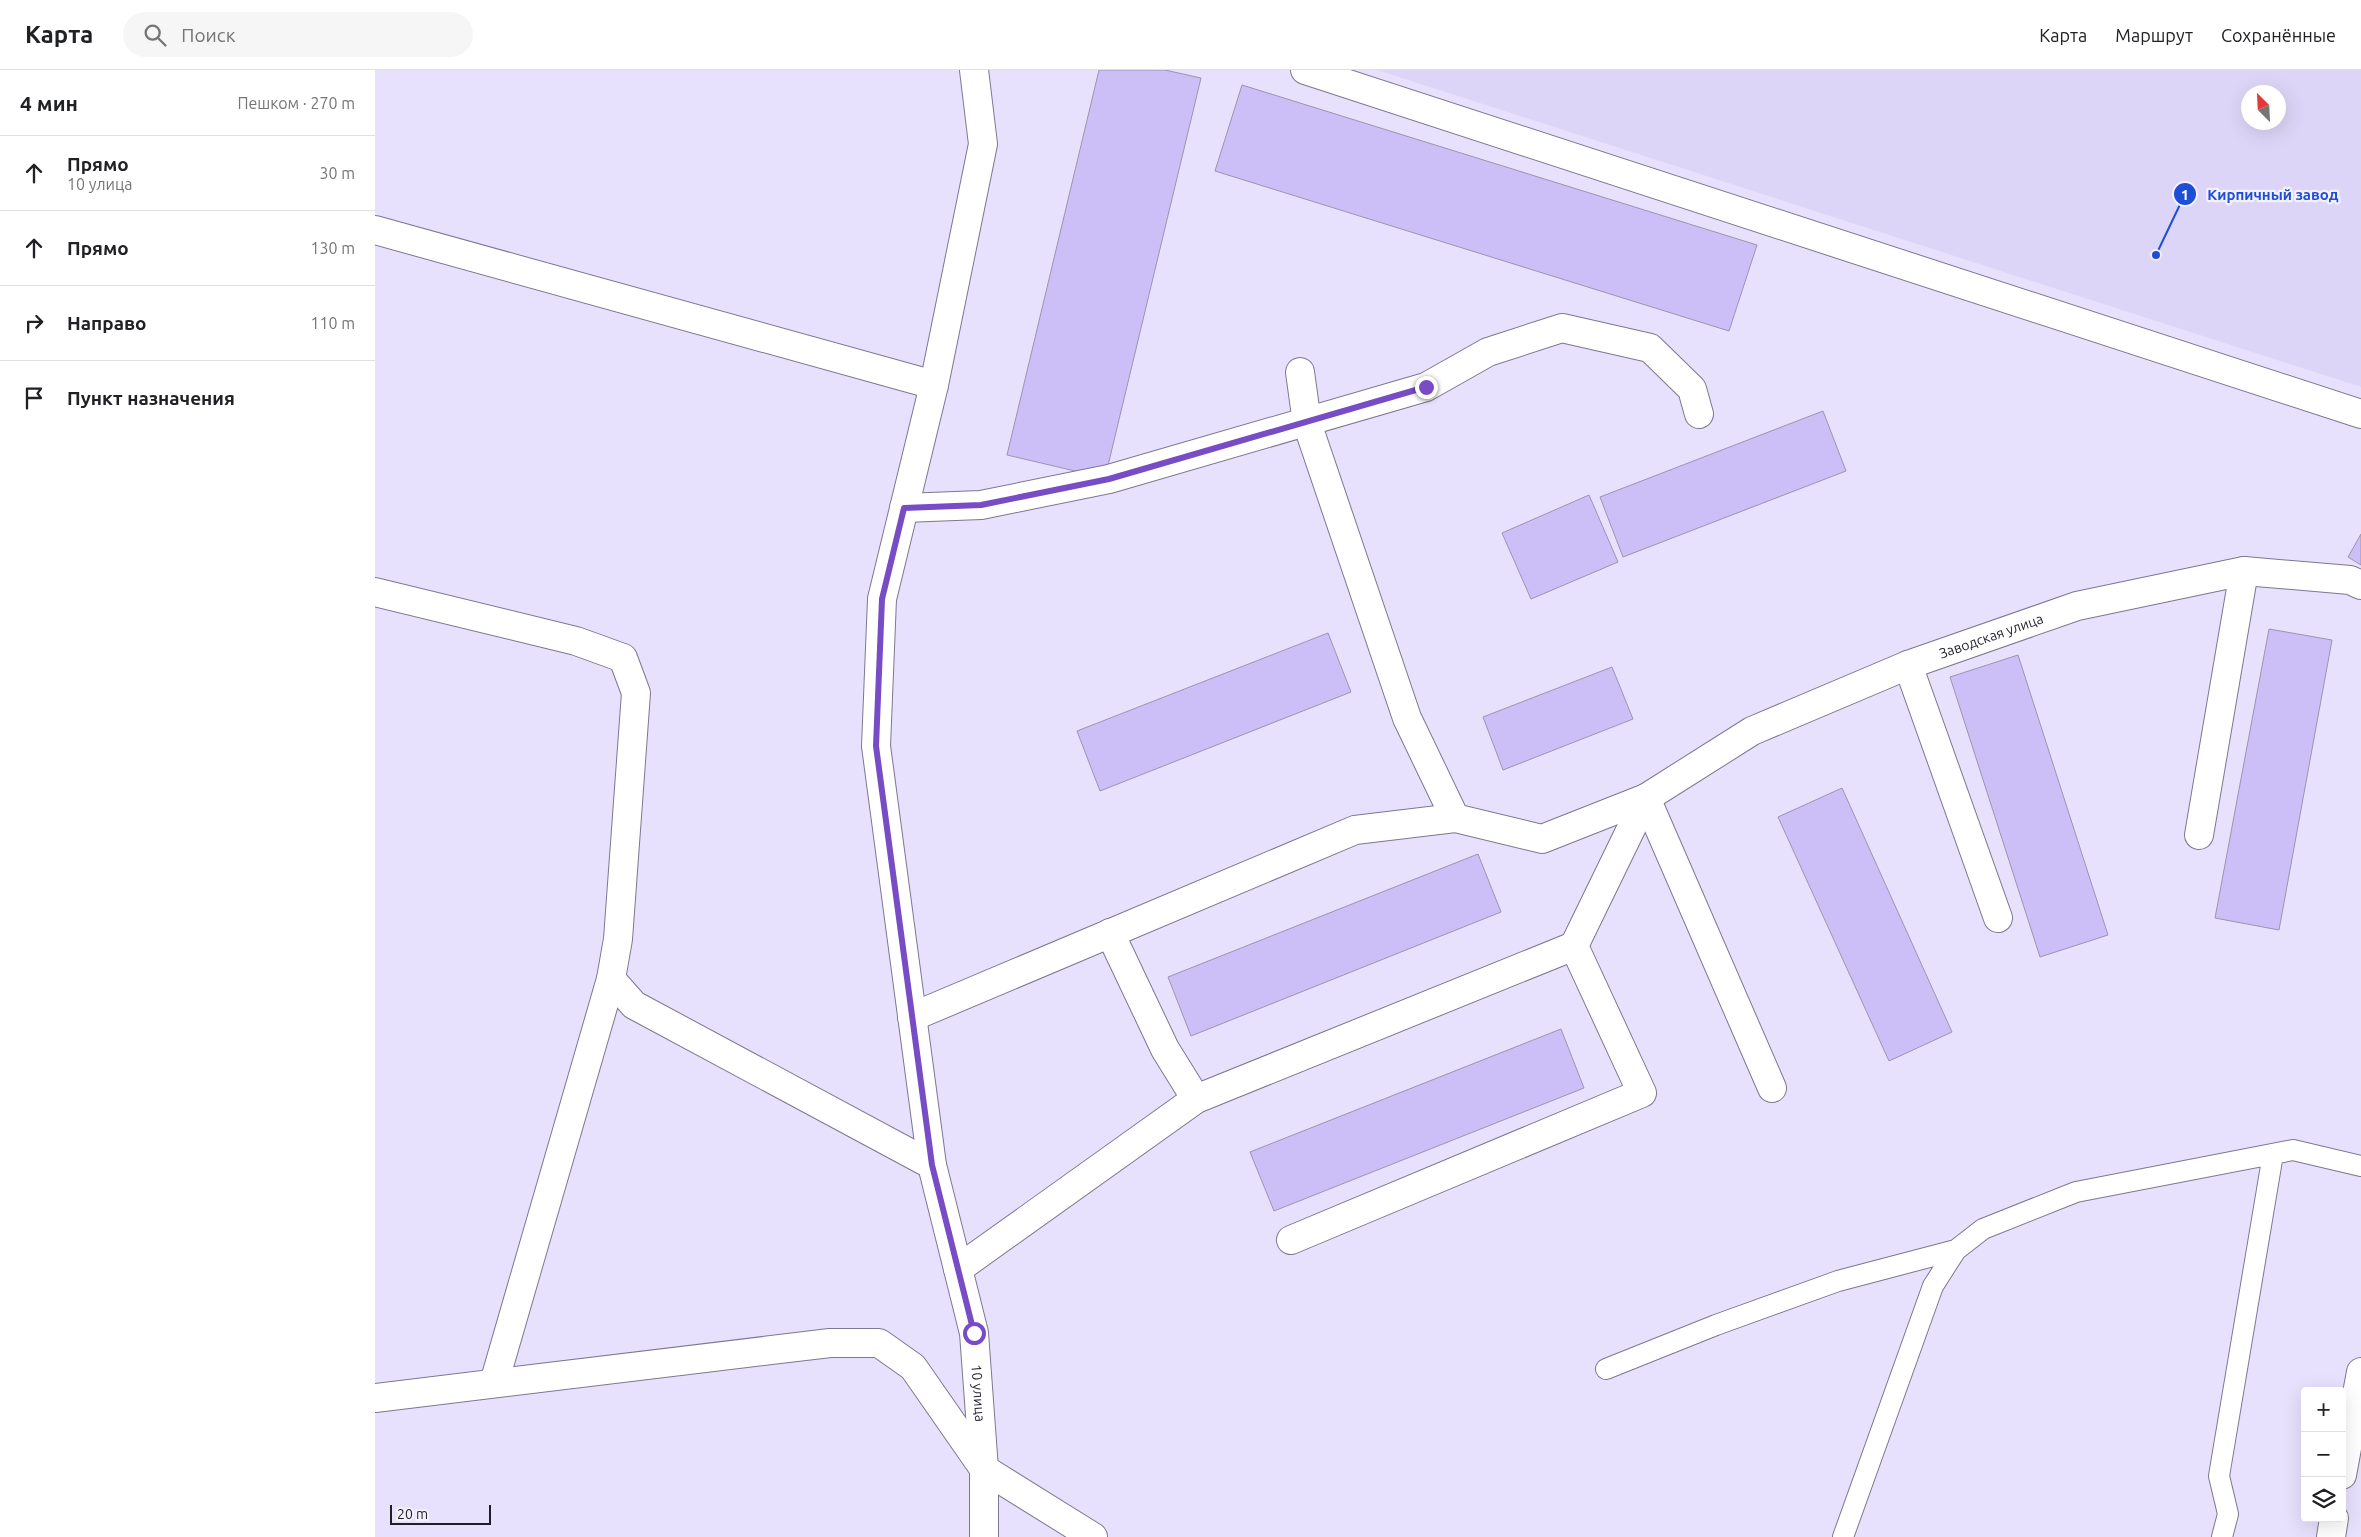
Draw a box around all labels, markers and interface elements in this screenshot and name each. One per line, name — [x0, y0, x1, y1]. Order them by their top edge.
search box — [123, 12, 473, 57]
text: Карта — [25, 21, 93, 48]
icon: search — [141, 21, 169, 49]
text: Поиск — [181, 24, 235, 46]
text: Карта — [2039, 25, 2087, 45]
text: Маршрут — [2115, 25, 2193, 45]
text: Сохранённые — [2221, 25, 2336, 45]
north arrow — [2241, 85, 2286, 130]
text: 4 мин — [20, 91, 78, 115]
text: Пешком · 270 m — [237, 94, 355, 112]
text: Прямо — [67, 153, 129, 175]
icon: ahead — [20, 159, 48, 187]
text: 30 m — [319, 164, 355, 182]
text: 10 улица — [67, 175, 133, 193]
callout: Кирпичный завод — [2172, 179, 2349, 209]
text: 1 — [2181, 186, 2189, 203]
text: Кирпичный завод — [2207, 186, 2339, 203]
icon: ahead — [20, 234, 48, 262]
text: Прямо — [67, 237, 129, 259]
text: 130 m — [310, 239, 355, 257]
icon: right — [20, 309, 48, 337]
text: Направо — [67, 312, 147, 334]
text: 110 m — [310, 314, 355, 332]
route end — [1415, 376, 1438, 399]
icon: arrive — [20, 384, 48, 412]
text: Пункт назначения — [67, 387, 235, 409]
street label: Заводская улица — [1937, 610, 2045, 662]
route start — [963, 1322, 986, 1345]
street label: 10 улица — [968, 1364, 989, 1422]
map controls — [2301, 1387, 2346, 1522]
button: + — [2301, 1387, 2346, 1432]
button: − — [2301, 1432, 2346, 1477]
button: layers — [2301, 1477, 2346, 1522]
scale bar — [390, 1502, 491, 1525]
text: 20 m — [397, 1506, 428, 1522]

